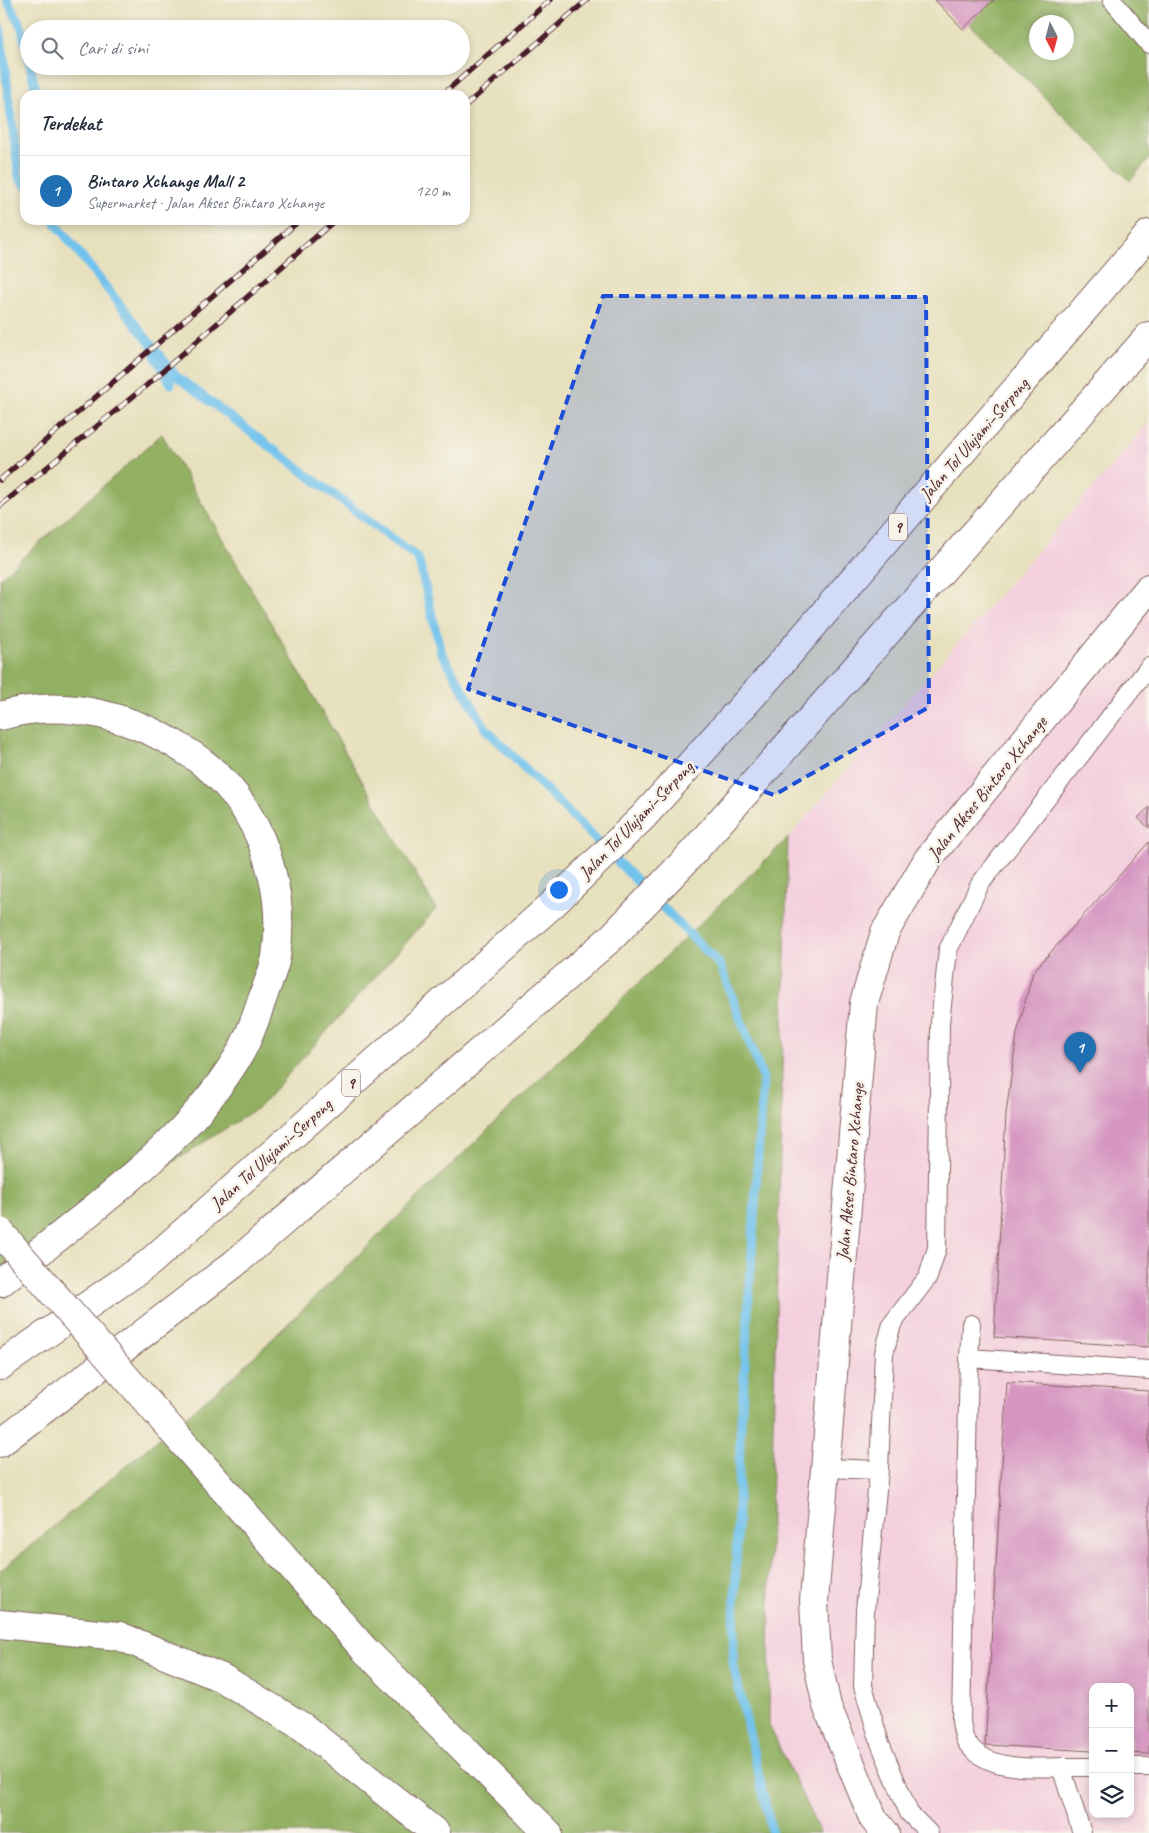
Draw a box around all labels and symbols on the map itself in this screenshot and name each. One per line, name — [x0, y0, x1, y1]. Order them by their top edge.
north arrow — [1029, 15, 1074, 60]
street label: Jalan Tol Ulujami–Serpong — [914, 372, 1035, 506]
road number: 9 — [889, 514, 907, 540]
street label: Jalan Akses Bintaro Xchange — [922, 711, 1052, 865]
street label: Jalan Tol Ulujami–Serpong — [573, 755, 699, 884]
your location — [546, 877, 572, 903]
pin: 1 — [1064, 1032, 1096, 1073]
road number: 9 — [342, 1070, 360, 1096]
street label: Jalan Akses Bintaro Xchange — [831, 1081, 869, 1263]
street label: Jalan Tol Ulujami–Serpong — [205, 1093, 337, 1215]

